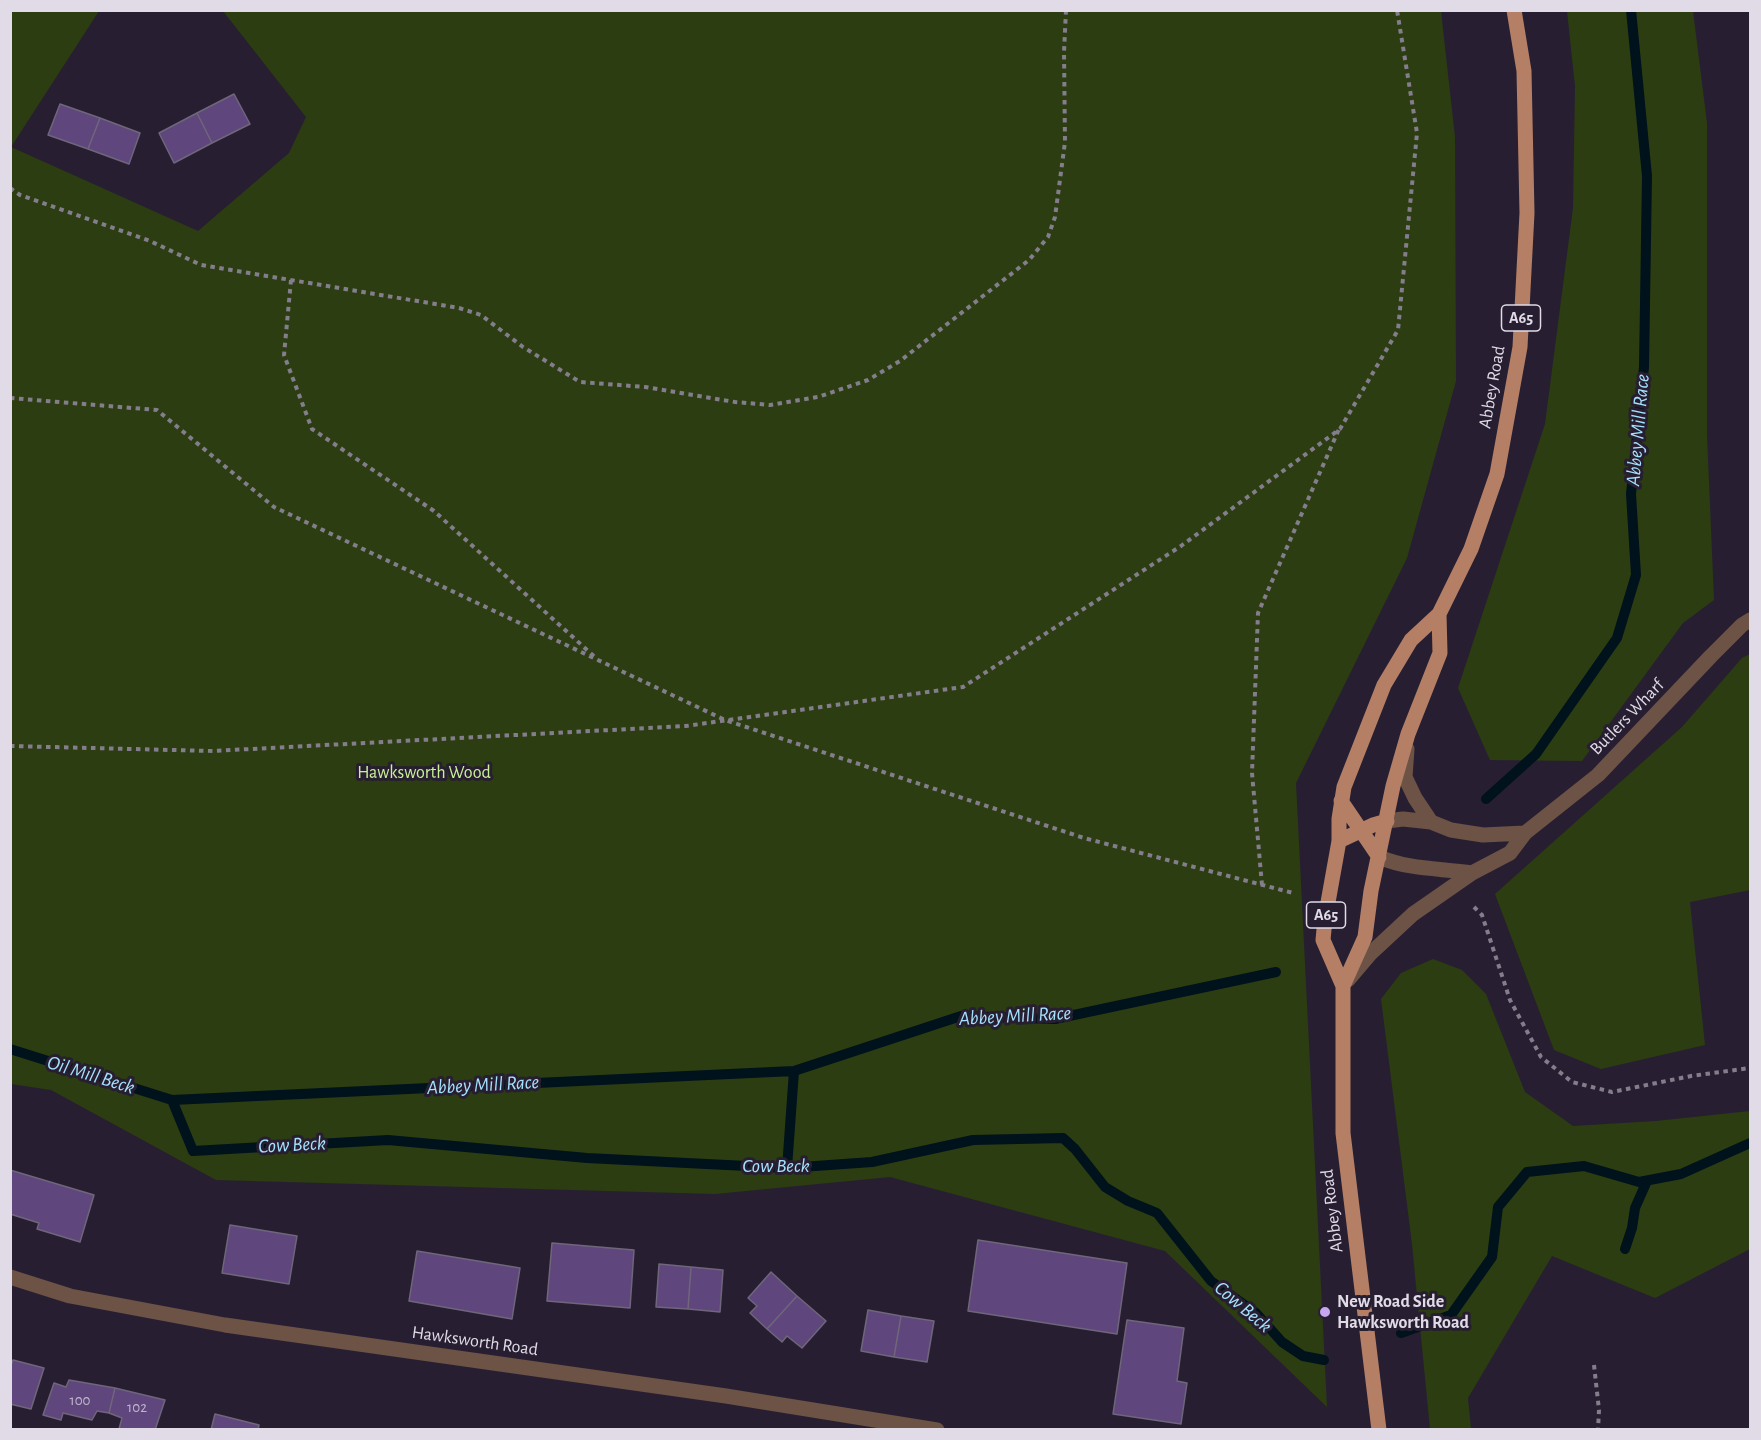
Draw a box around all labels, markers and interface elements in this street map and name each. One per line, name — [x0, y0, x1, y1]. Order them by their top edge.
road number: A65 — [1502, 305, 1540, 331]
street label: Abbey Road — [1474, 344, 1510, 430]
water label: Abbey Mill Race — [1621, 373, 1655, 487]
street label: Butlers Wharf — [1585, 674, 1669, 760]
park label: Hawksworth Wood — [357, 762, 491, 784]
road number: A65 — [1306, 902, 1346, 928]
water label: Abbey Mill Race — [958, 1001, 1072, 1031]
water label: Oil Mill Beck — [44, 1050, 138, 1100]
water label: Abbey Mill Race — [426, 1070, 540, 1100]
water label: Cow Beck — [258, 1131, 326, 1159]
water label: Cow Beck — [742, 1154, 810, 1178]
street label: Abbey Road — [1316, 1168, 1348, 1254]
water label: Cow Beck — [1209, 1276, 1277, 1338]
place label: New Road Side Hawksworth Road — [1337, 1291, 1469, 1334]
marker: New Road Side Hawksworth Road — [1318, 1305, 1332, 1319]
street label: Hawksworth Road — [410, 1321, 540, 1361]
house number: 100 — [70, 1391, 90, 1409]
house number: 102 — [127, 1398, 147, 1416]

